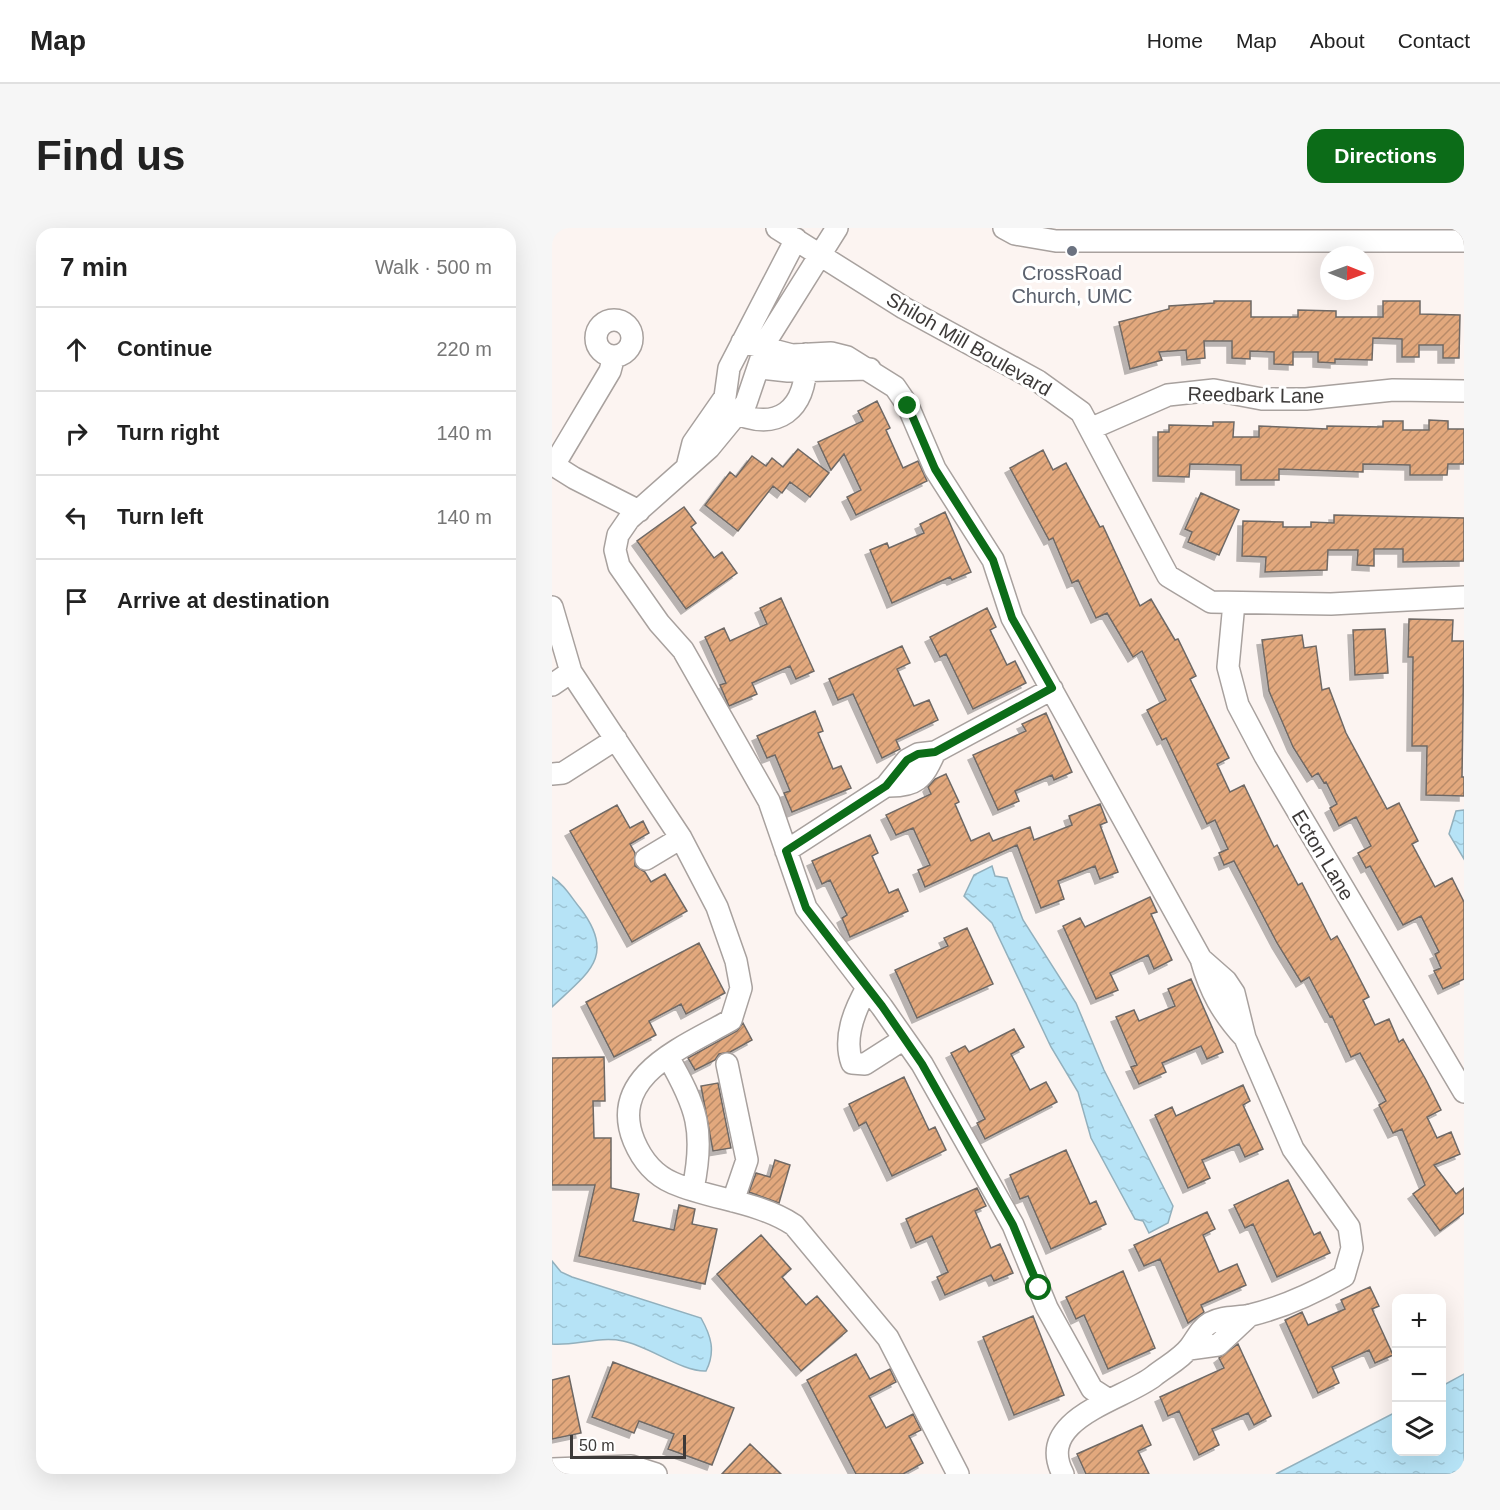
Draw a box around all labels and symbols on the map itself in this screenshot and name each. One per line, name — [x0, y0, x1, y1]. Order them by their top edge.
marker: CrossRoad Church, UMC — [1065, 244, 1079, 258]
north arrow — [1320, 246, 1374, 300]
place label: CrossRoad Church, UMC — [1011, 262, 1133, 307]
street label: Shiloh Mill Boulevard — [883, 288, 1055, 400]
street label: Reedbark Lane — [1187, 383, 1325, 407]
route end — [894, 392, 920, 418]
street label: Ecton Lane — [1288, 806, 1358, 904]
route start — [1025, 1274, 1051, 1300]
scale bar — [570, 1432, 686, 1460]

